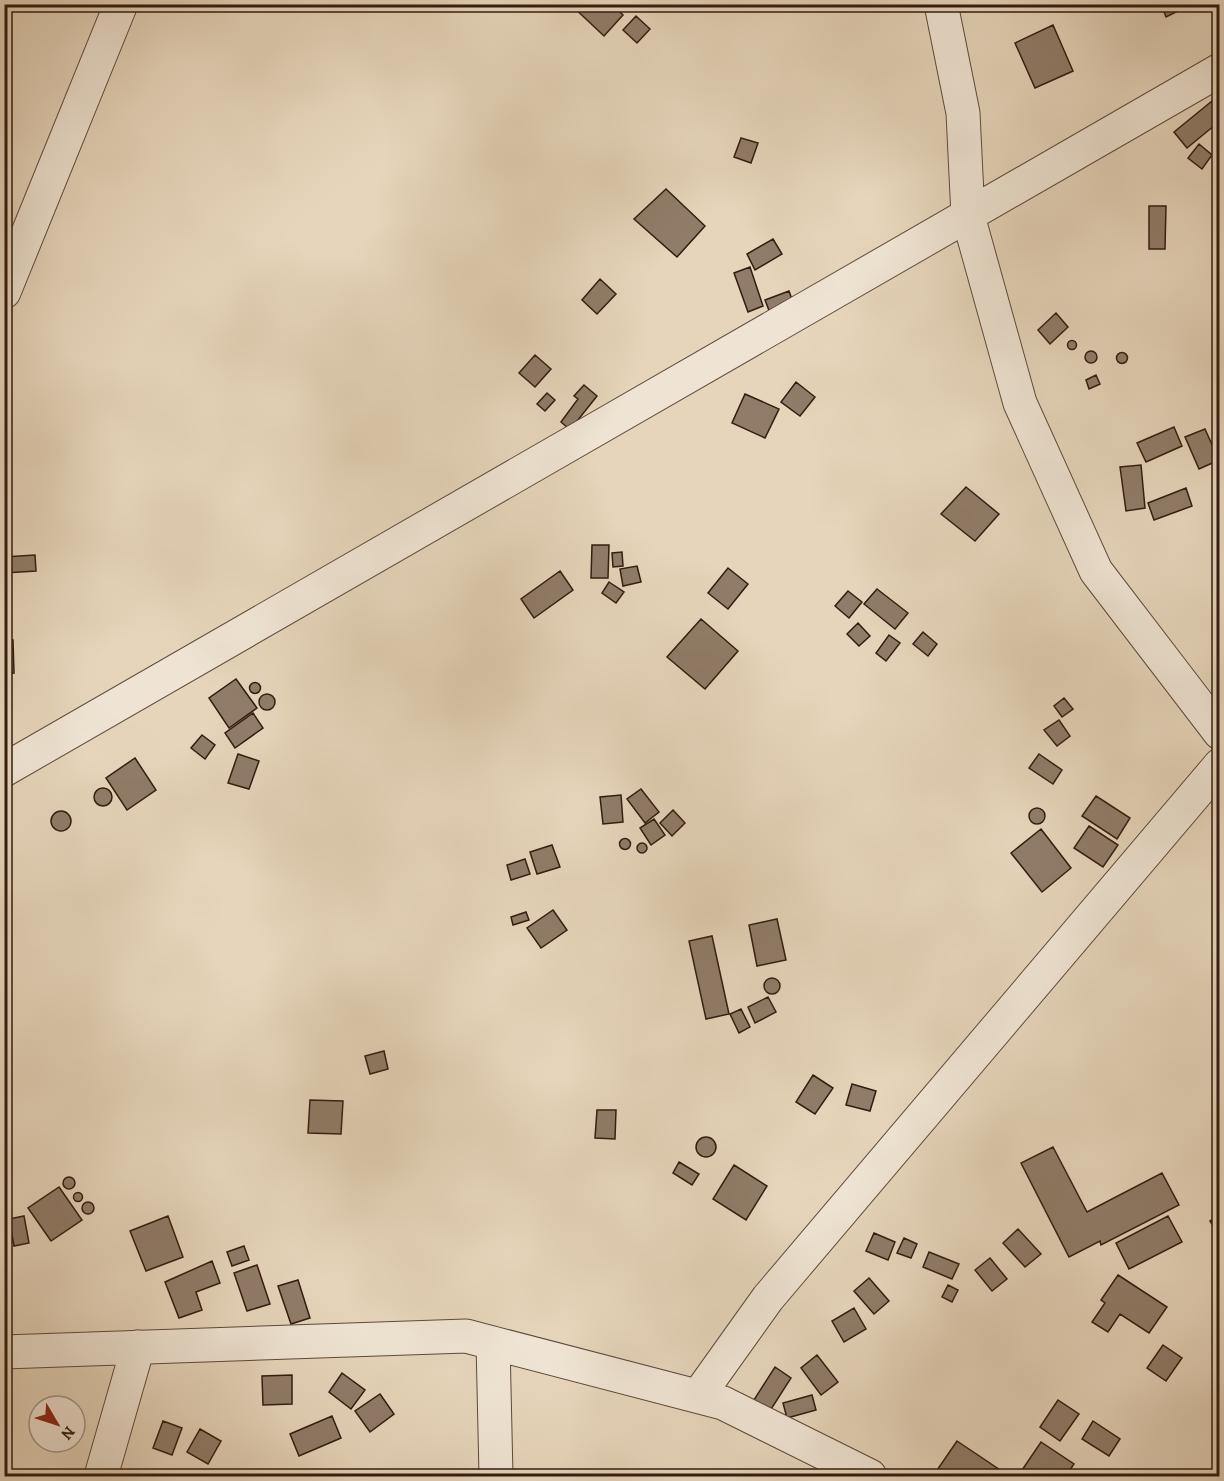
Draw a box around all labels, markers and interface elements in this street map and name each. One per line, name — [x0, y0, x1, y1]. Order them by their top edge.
north arrow — [27, 1394, 87, 1454]
text: N — [55, 1421, 80, 1445]

